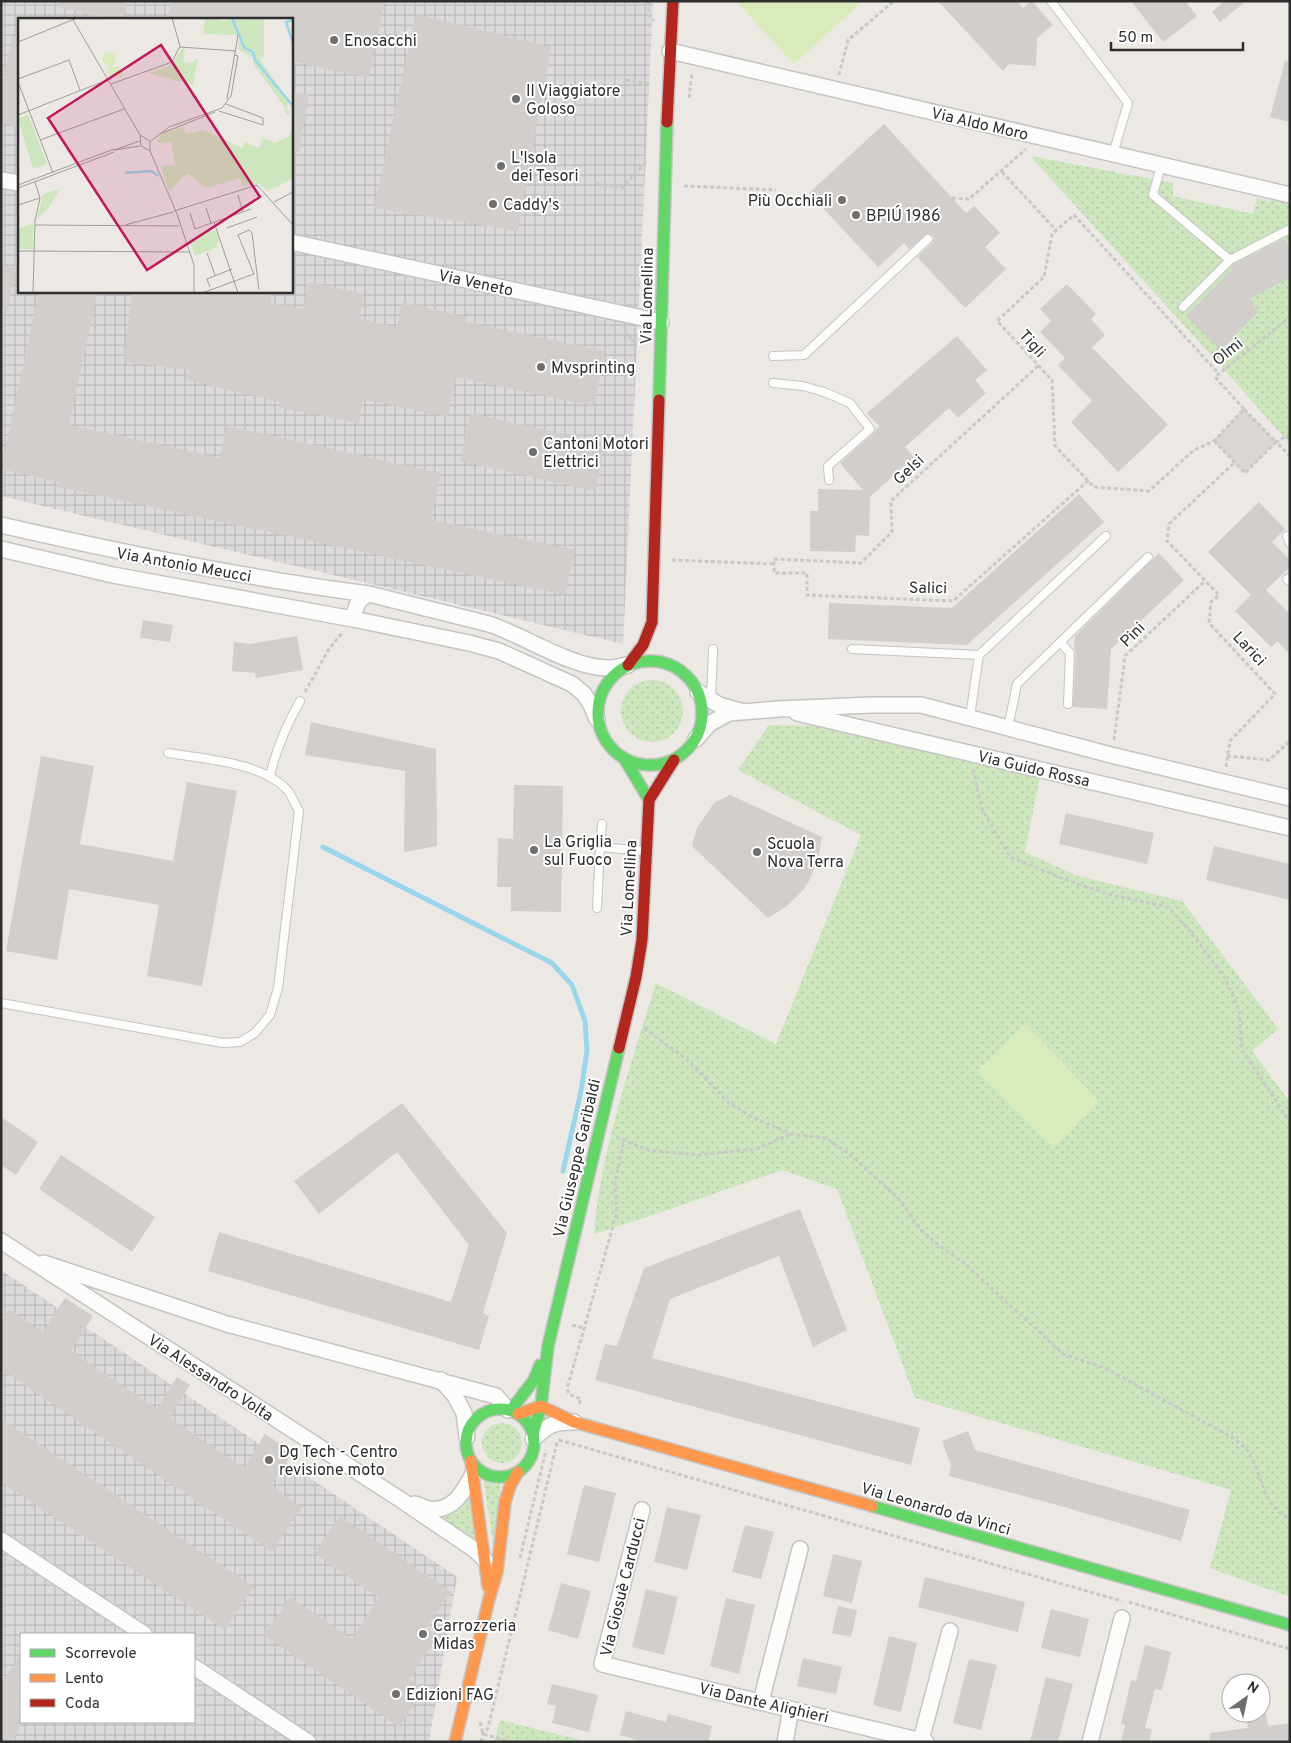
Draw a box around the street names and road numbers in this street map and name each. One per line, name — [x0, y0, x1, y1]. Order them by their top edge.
street label: Via Aldo Moro — [929, 104, 1030, 146]
street label: Via Lomellina — [637, 247, 659, 345]
street label: Via Veneto — [436, 266, 515, 302]
street label: Tigli — [1014, 326, 1049, 362]
street label: Olmi — [1209, 334, 1248, 371]
street label: Gelsi — [890, 451, 929, 490]
street label: Via Antonio Meucci — [115, 544, 253, 588]
street label: Salici — [909, 579, 947, 599]
street label: Pini — [1117, 619, 1150, 652]
street label: Larici — [1228, 628, 1269, 671]
street label: Via Guido Rossa — [975, 747, 1092, 793]
street label: Via Lomellina — [617, 839, 643, 937]
street label: Via Giuseppe Garibaldi — [550, 1077, 606, 1240]
street label: Via Alessandro Volta — [143, 1331, 276, 1427]
street label: Via Leonardo da Vinci — [858, 1479, 1013, 1541]
street label: Via Giosuè Carducci — [597, 1516, 651, 1659]
street label: Via Dante Alighieri — [697, 1679, 830, 1729]

